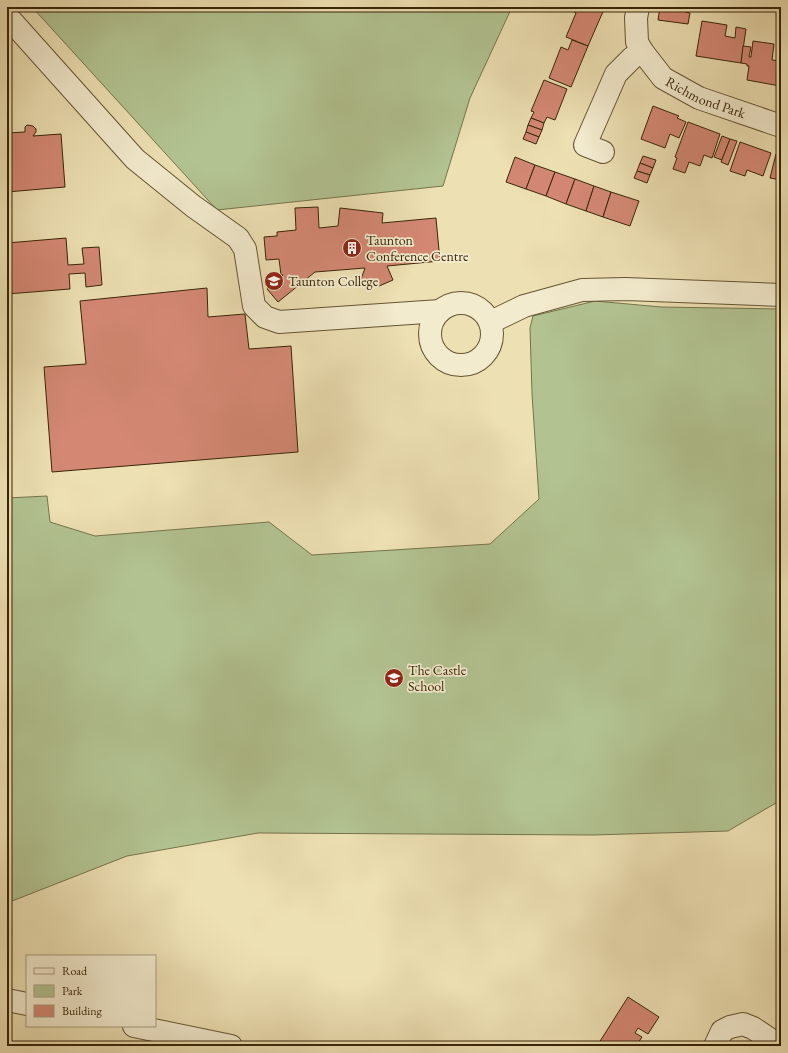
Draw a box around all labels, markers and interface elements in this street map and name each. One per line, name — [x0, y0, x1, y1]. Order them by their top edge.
street label: Richmond Park — [663, 72, 748, 122]
place label: Taunton Conference Centre — [366, 231, 469, 265]
building icon: Taunton Conference Centre — [341, 237, 363, 259]
school or university icon: Taunton College — [263, 270, 285, 292]
place label: Taunton College — [288, 272, 379, 290]
place label: The Castle School — [408, 661, 467, 695]
school or university icon: The Castle School — [383, 667, 405, 689]
legend — [26, 955, 156, 1027]
text: Road — [62, 963, 88, 979]
text: Park — [62, 983, 83, 999]
text: Building — [62, 1003, 103, 1019]

